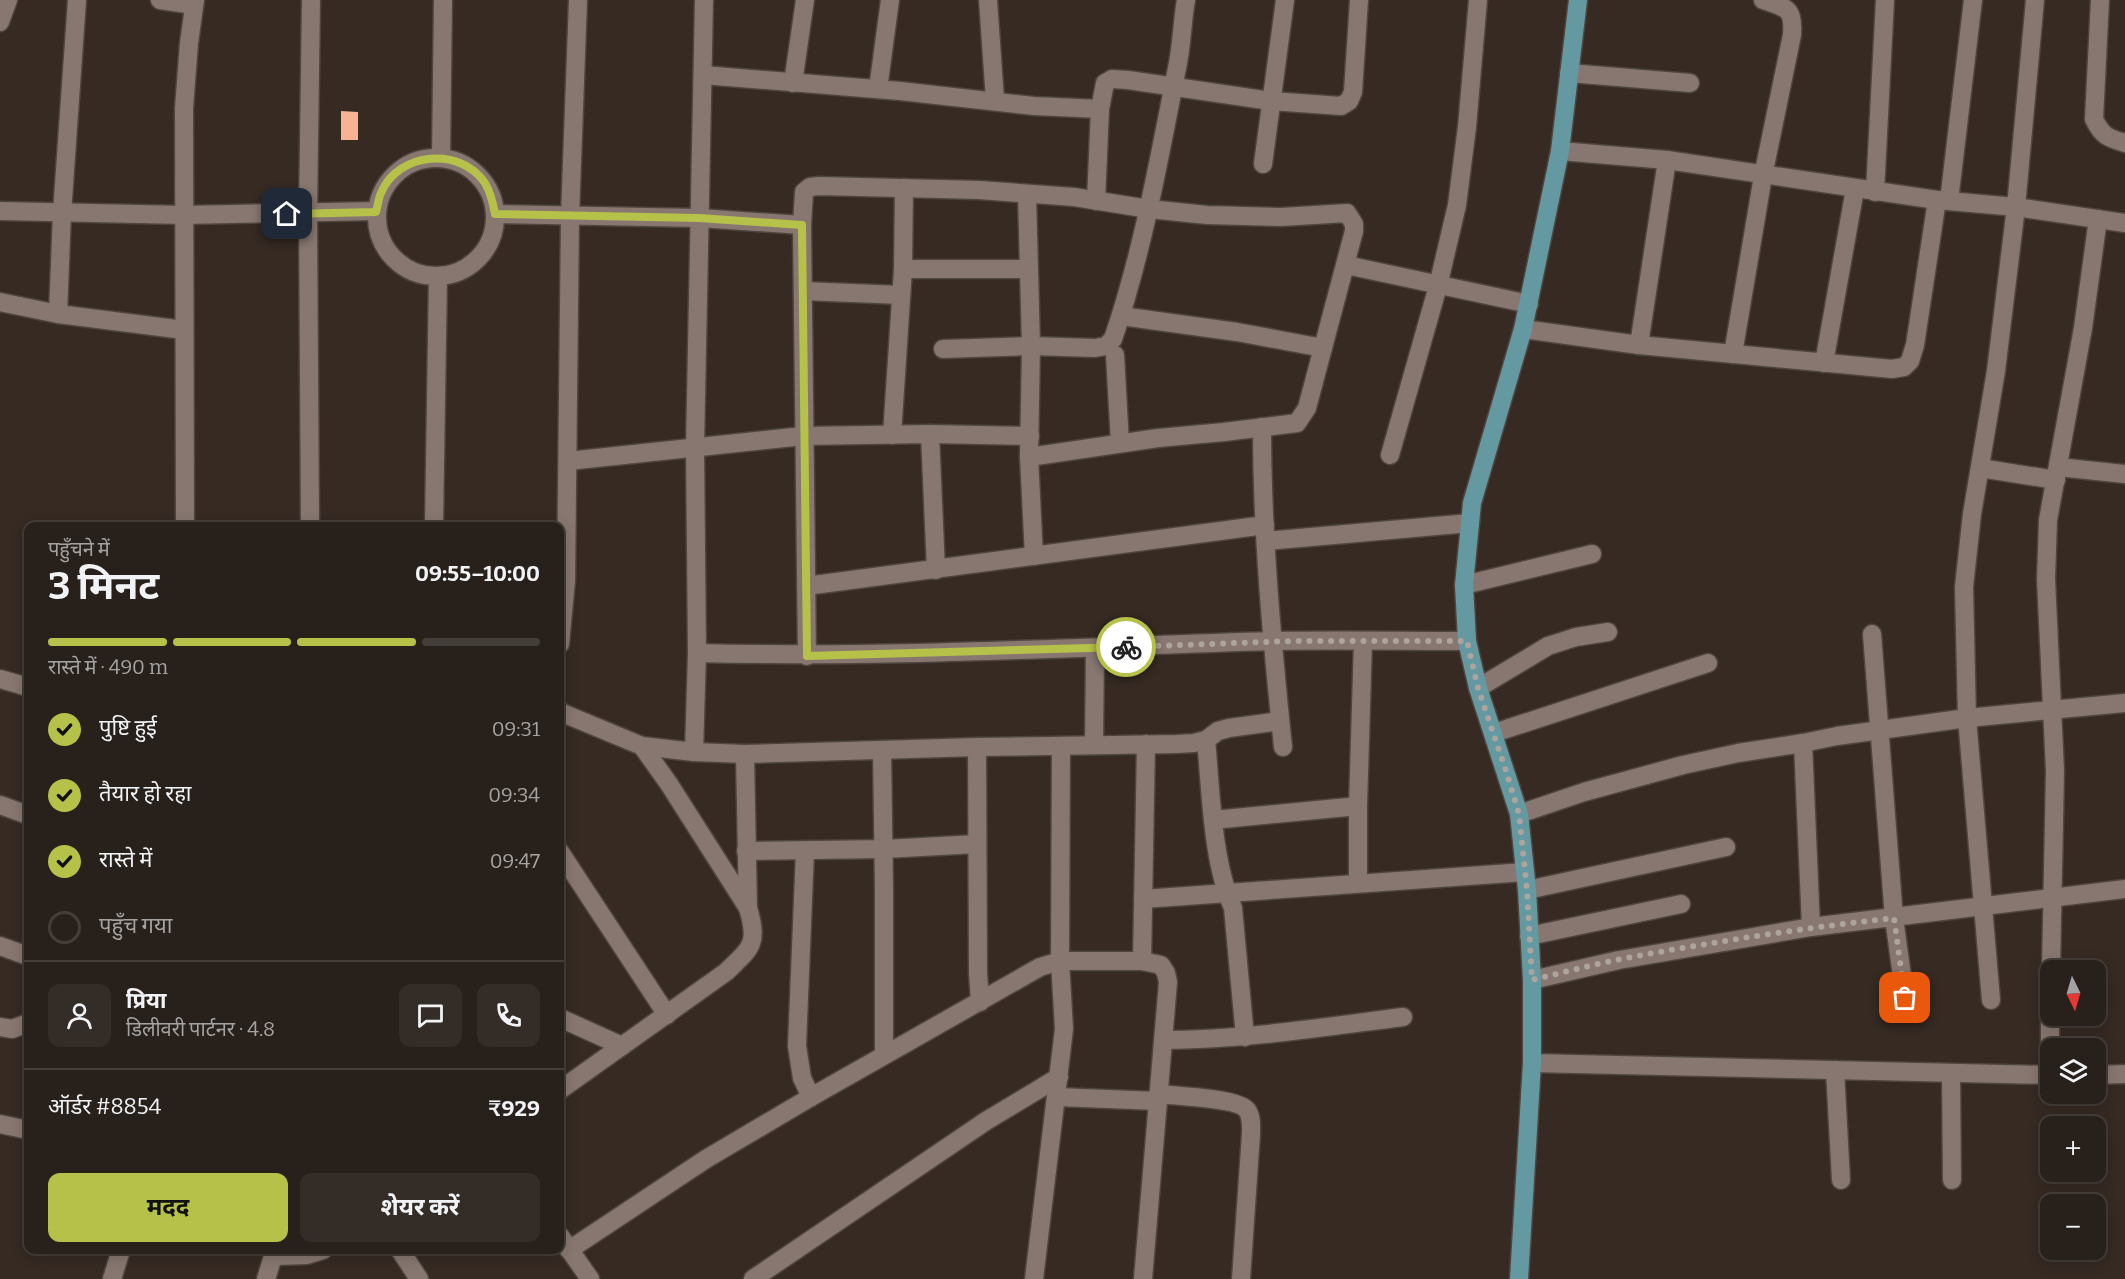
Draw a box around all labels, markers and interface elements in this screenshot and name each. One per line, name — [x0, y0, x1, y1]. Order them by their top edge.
pin — [261, 188, 312, 239]
icon: home — [270, 197, 303, 230]
text: पहुँचने में — [48, 537, 110, 561]
text: 09:55–10:00 — [415, 560, 540, 587]
text: 3 मिनट — [48, 563, 159, 609]
courier — [1096, 617, 1156, 677]
icon: bike — [1110, 631, 1143, 664]
text: रास्ते में · 490 m — [48, 655, 168, 679]
icon: check — [48, 713, 81, 746]
text: पुष्टि हुई — [99, 714, 157, 741]
text: 09:31 — [492, 717, 540, 741]
icon: check — [48, 779, 81, 812]
text: तैयार हो रहा — [99, 780, 192, 807]
text: 09:34 — [488, 783, 540, 807]
icon: check — [48, 845, 81, 878]
text: रास्ते में — [99, 846, 152, 873]
text: 09:47 — [490, 849, 540, 873]
text: पहुँच गया — [99, 912, 172, 939]
north arrow — [2040, 960, 2106, 1026]
map controls — [2040, 960, 2106, 1260]
pin — [1879, 972, 1930, 1023]
icon: bag — [1888, 981, 1921, 1014]
button: person — [48, 984, 111, 1047]
button: chat — [399, 984, 462, 1047]
button: phone — [477, 984, 540, 1047]
text: प्रिया — [126, 987, 166, 1014]
text: डिलीवरी पार्टनर · 4.8 — [126, 1017, 275, 1041]
button: layers — [2040, 1038, 2106, 1104]
text: ऑर्डर #8854 — [48, 1093, 161, 1120]
text: ₹929 — [488, 1095, 540, 1122]
button: + — [2040, 1116, 2106, 1182]
button: मदद — [48, 1173, 288, 1242]
button: शेयर करें — [300, 1173, 540, 1242]
button: − — [2040, 1194, 2106, 1260]

